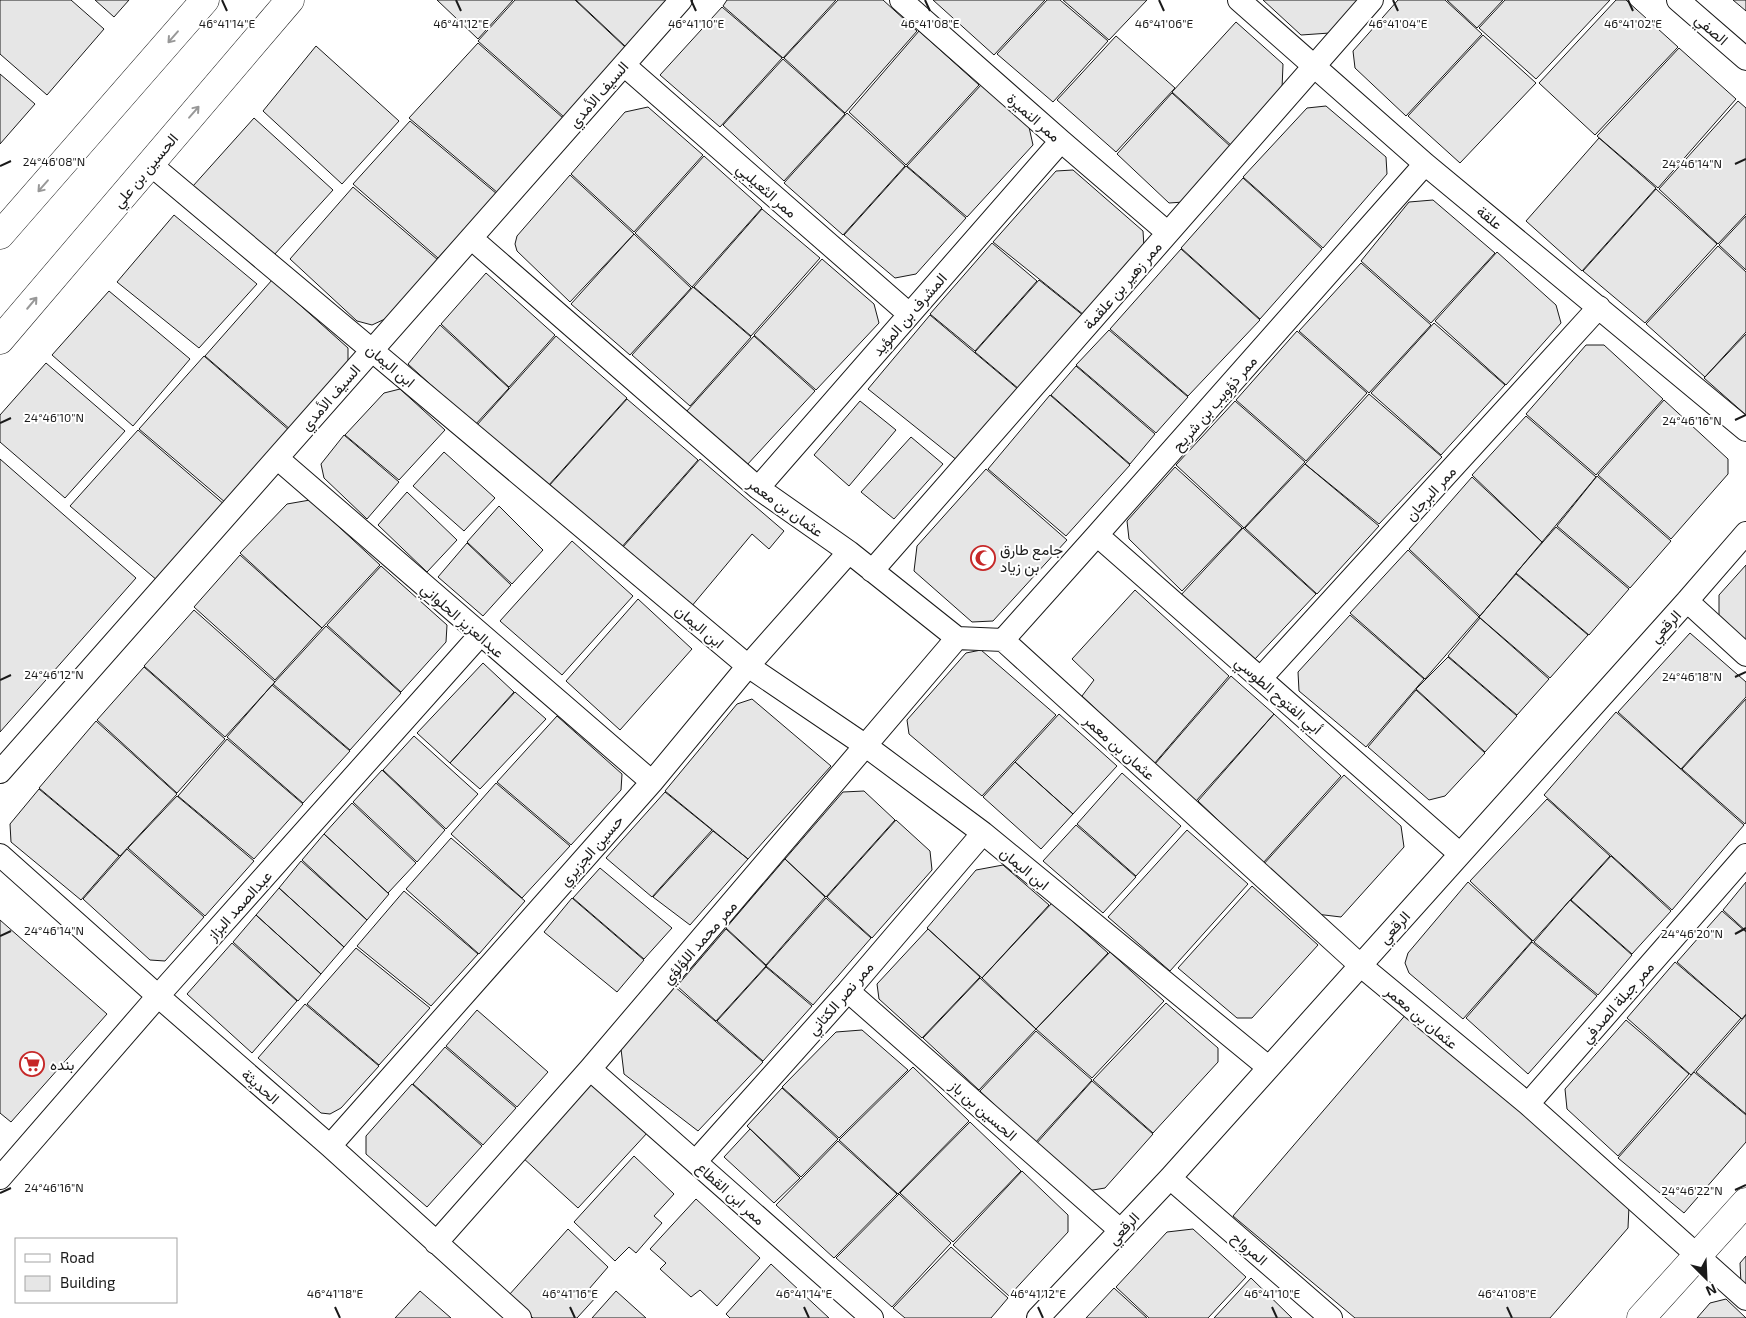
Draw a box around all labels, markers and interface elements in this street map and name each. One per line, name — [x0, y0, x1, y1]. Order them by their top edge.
street label: الصفي — [1689, 10, 1732, 52]
text: 46°41'14"E — [199, 16, 255, 30]
text: 46°41'12"E — [433, 16, 489, 30]
text: 46°41'10"E — [668, 16, 724, 30]
text: 46°41'08"E — [901, 16, 960, 30]
text: 46°41'06"E — [1135, 16, 1193, 30]
text: 46°41'04"E — [1369, 16, 1428, 30]
text: 46°41'02"E — [1604, 16, 1662, 30]
one-way arrow — [167, 30, 178, 43]
street label: السيف الأمدي — [564, 57, 635, 134]
street label: ممر النميرة — [1003, 89, 1064, 146]
one-way arrow — [188, 106, 199, 119]
street label: الحسين بن علي — [109, 129, 185, 214]
text: 24°46'08"N — [23, 154, 85, 168]
text: 24°46'14"N — [1662, 156, 1722, 170]
street label: ممر الثعيلبي — [730, 159, 801, 225]
one-way arrow — [37, 179, 49, 192]
street label: علقة — [1474, 201, 1507, 233]
street label: ممر زهير بن علقمة — [1079, 237, 1166, 334]
street label: المشرف بن المؤيد — [868, 269, 952, 361]
one-way arrow — [26, 296, 37, 309]
street label: ابن اليمان — [362, 339, 419, 392]
street label: ممر ذؤويب بن شريح — [1168, 352, 1262, 456]
street label: السيف الأمدي — [296, 360, 367, 437]
text: 24°46'10"N — [24, 410, 84, 424]
text: 24°46'16"N — [1662, 413, 1722, 427]
street label: ممر البرجان — [1401, 462, 1460, 525]
street label: عثمان بن معمر — [743, 473, 827, 542]
place label: جامع طارق بن زياد — [1000, 540, 1063, 577]
mosque icon: جامع طارق بن زياد — [970, 545, 996, 571]
street label: عبدالعزيز الحلواني — [414, 579, 508, 665]
street label: ابن اليمان — [671, 600, 728, 653]
street label: الرقعي — [1646, 606, 1688, 649]
street label: أبي الفتوح الطوسي — [1229, 652, 1327, 742]
text: 24°46'12"N — [24, 667, 84, 681]
text: 24°46'18"N — [1662, 669, 1722, 683]
street label: عثمان بن معمر — [1079, 710, 1159, 785]
street label: حسين الجزيري — [555, 811, 631, 892]
street label: ابن اليمان — [996, 843, 1053, 895]
street label: عبدالصمد البزاز — [202, 866, 276, 945]
street label: ممر محمد اللؤلؤي — [658, 897, 744, 991]
street label: الرقعي — [1375, 907, 1417, 950]
text: 24°46'14"N — [24, 923, 84, 937]
text: 24°46'20"N — [1661, 926, 1723, 940]
street label: ممر نصر الكتاني — [803, 958, 880, 1042]
street label: ممر جبلة الصدفي — [1577, 958, 1661, 1050]
street label: عثمان بن معمر — [1380, 981, 1462, 1054]
supermarket icon: بنده — [19, 1051, 45, 1077]
place label: بنده — [50, 1055, 74, 1074]
street label: الحديثة — [238, 1065, 284, 1108]
street label: الحسين بن باز — [945, 1075, 1021, 1145]
street label: ممر ابن القطاع — [691, 1158, 769, 1231]
text: 24°46'16"N — [24, 1180, 84, 1194]
text: 24°46'22"N — [1661, 1183, 1723, 1197]
street label: الرقعي — [1104, 1208, 1146, 1251]
street label: المرواح — [1226, 1227, 1272, 1271]
legend — [15, 1238, 178, 1303]
text: Road — [60, 1248, 95, 1266]
north arrow — [1681, 1253, 1731, 1303]
text: Building — [60, 1273, 116, 1291]
text: N — [1703, 1281, 1720, 1300]
text: 46°41'18"E — [307, 1286, 363, 1300]
text: 46°41'16"E — [542, 1286, 598, 1300]
text: 46°41'14"E — [776, 1286, 832, 1300]
text: 46°41'12"E — [1010, 1286, 1066, 1300]
text: 46°41'10"E — [1244, 1286, 1300, 1300]
text: 46°41'08"E — [1478, 1286, 1537, 1300]

